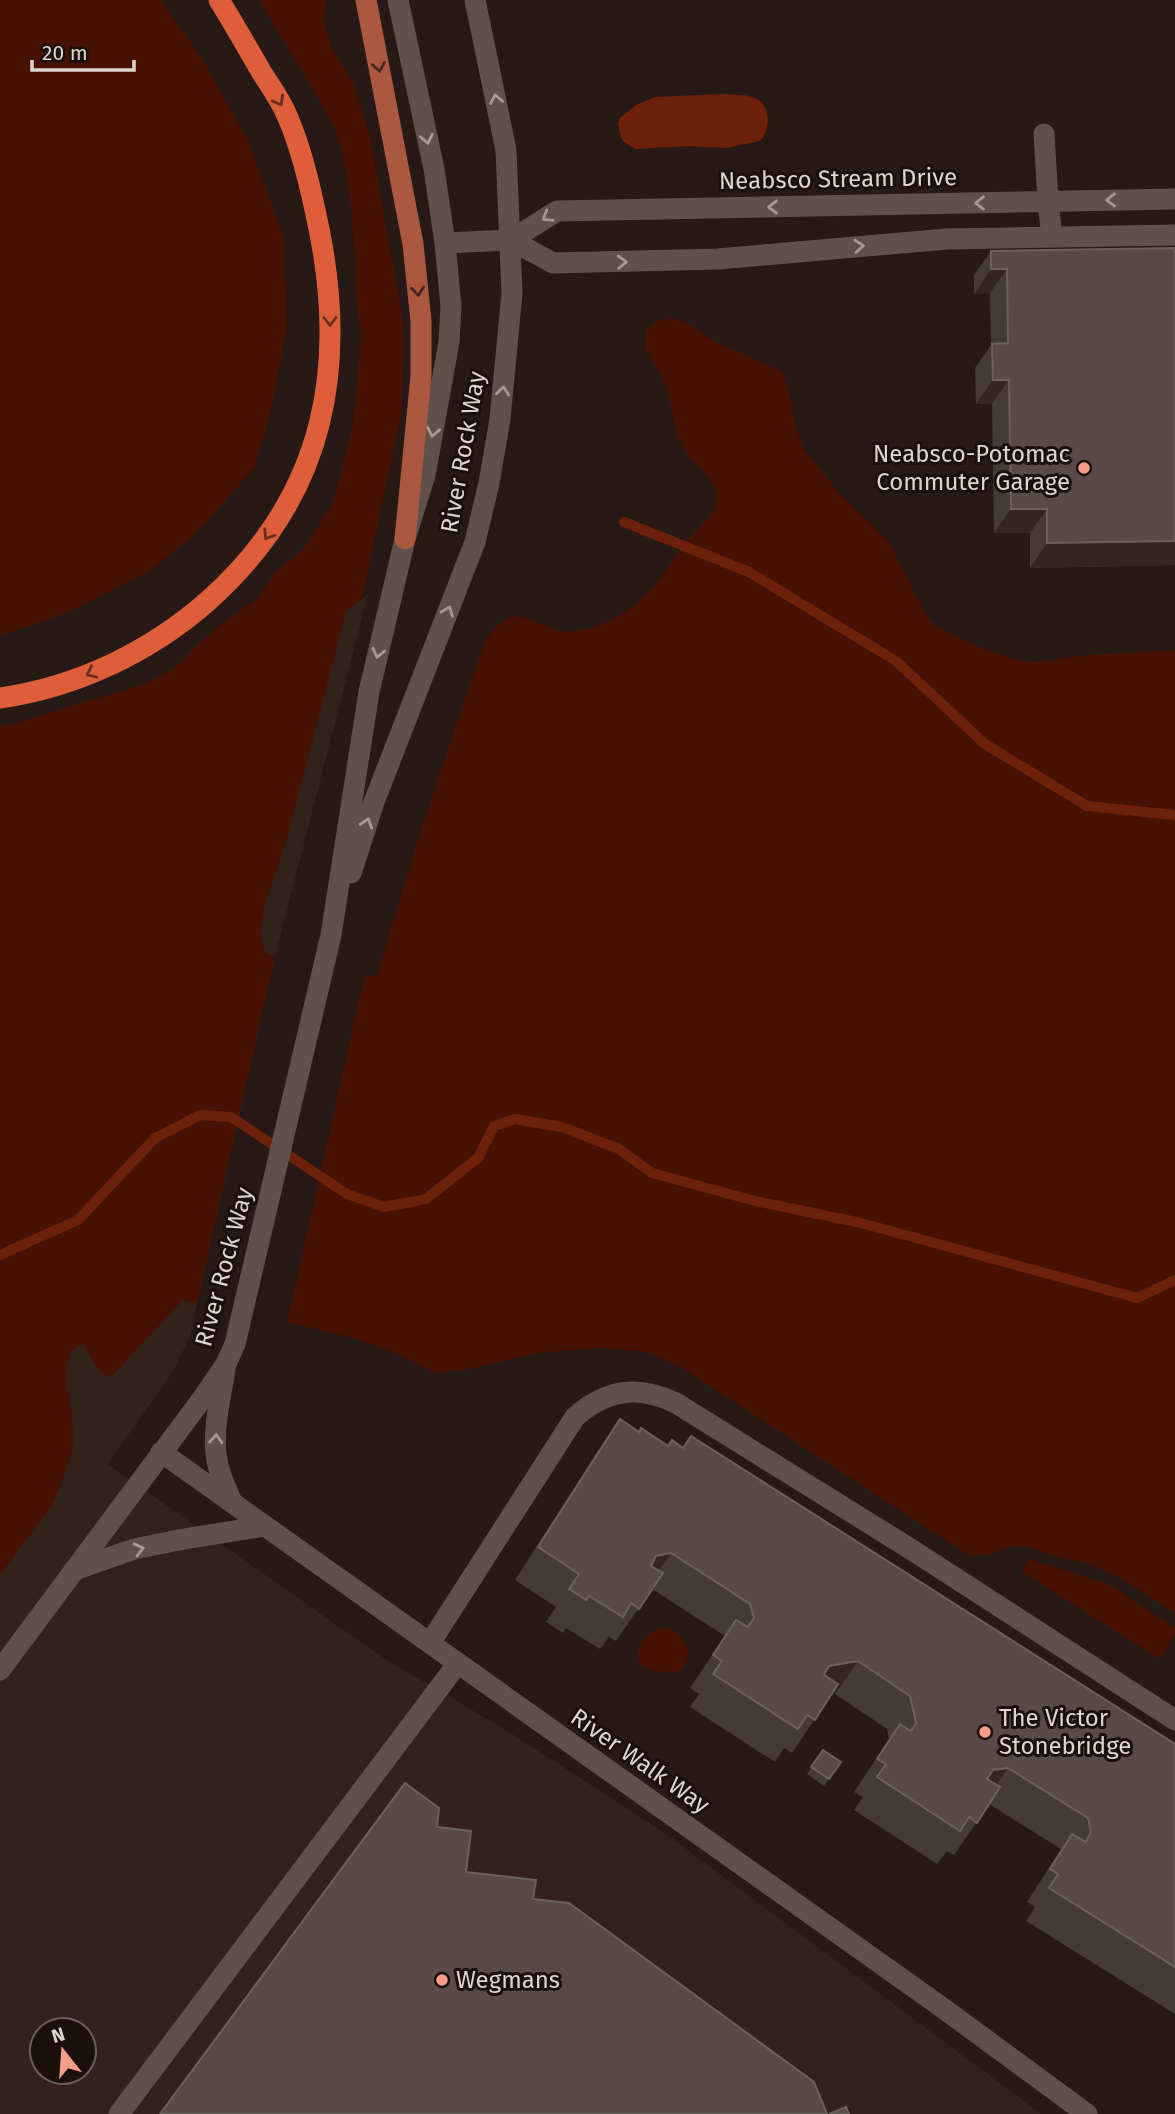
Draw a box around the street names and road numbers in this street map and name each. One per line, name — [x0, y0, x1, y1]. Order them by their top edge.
street label: Neabsco Stream Drive — [719, 163, 957, 195]
street label: River Rock Way — [435, 369, 491, 535]
street label: River Rock Way — [189, 1184, 259, 1350]
street label: River Walk Way — [565, 1703, 715, 1819]

